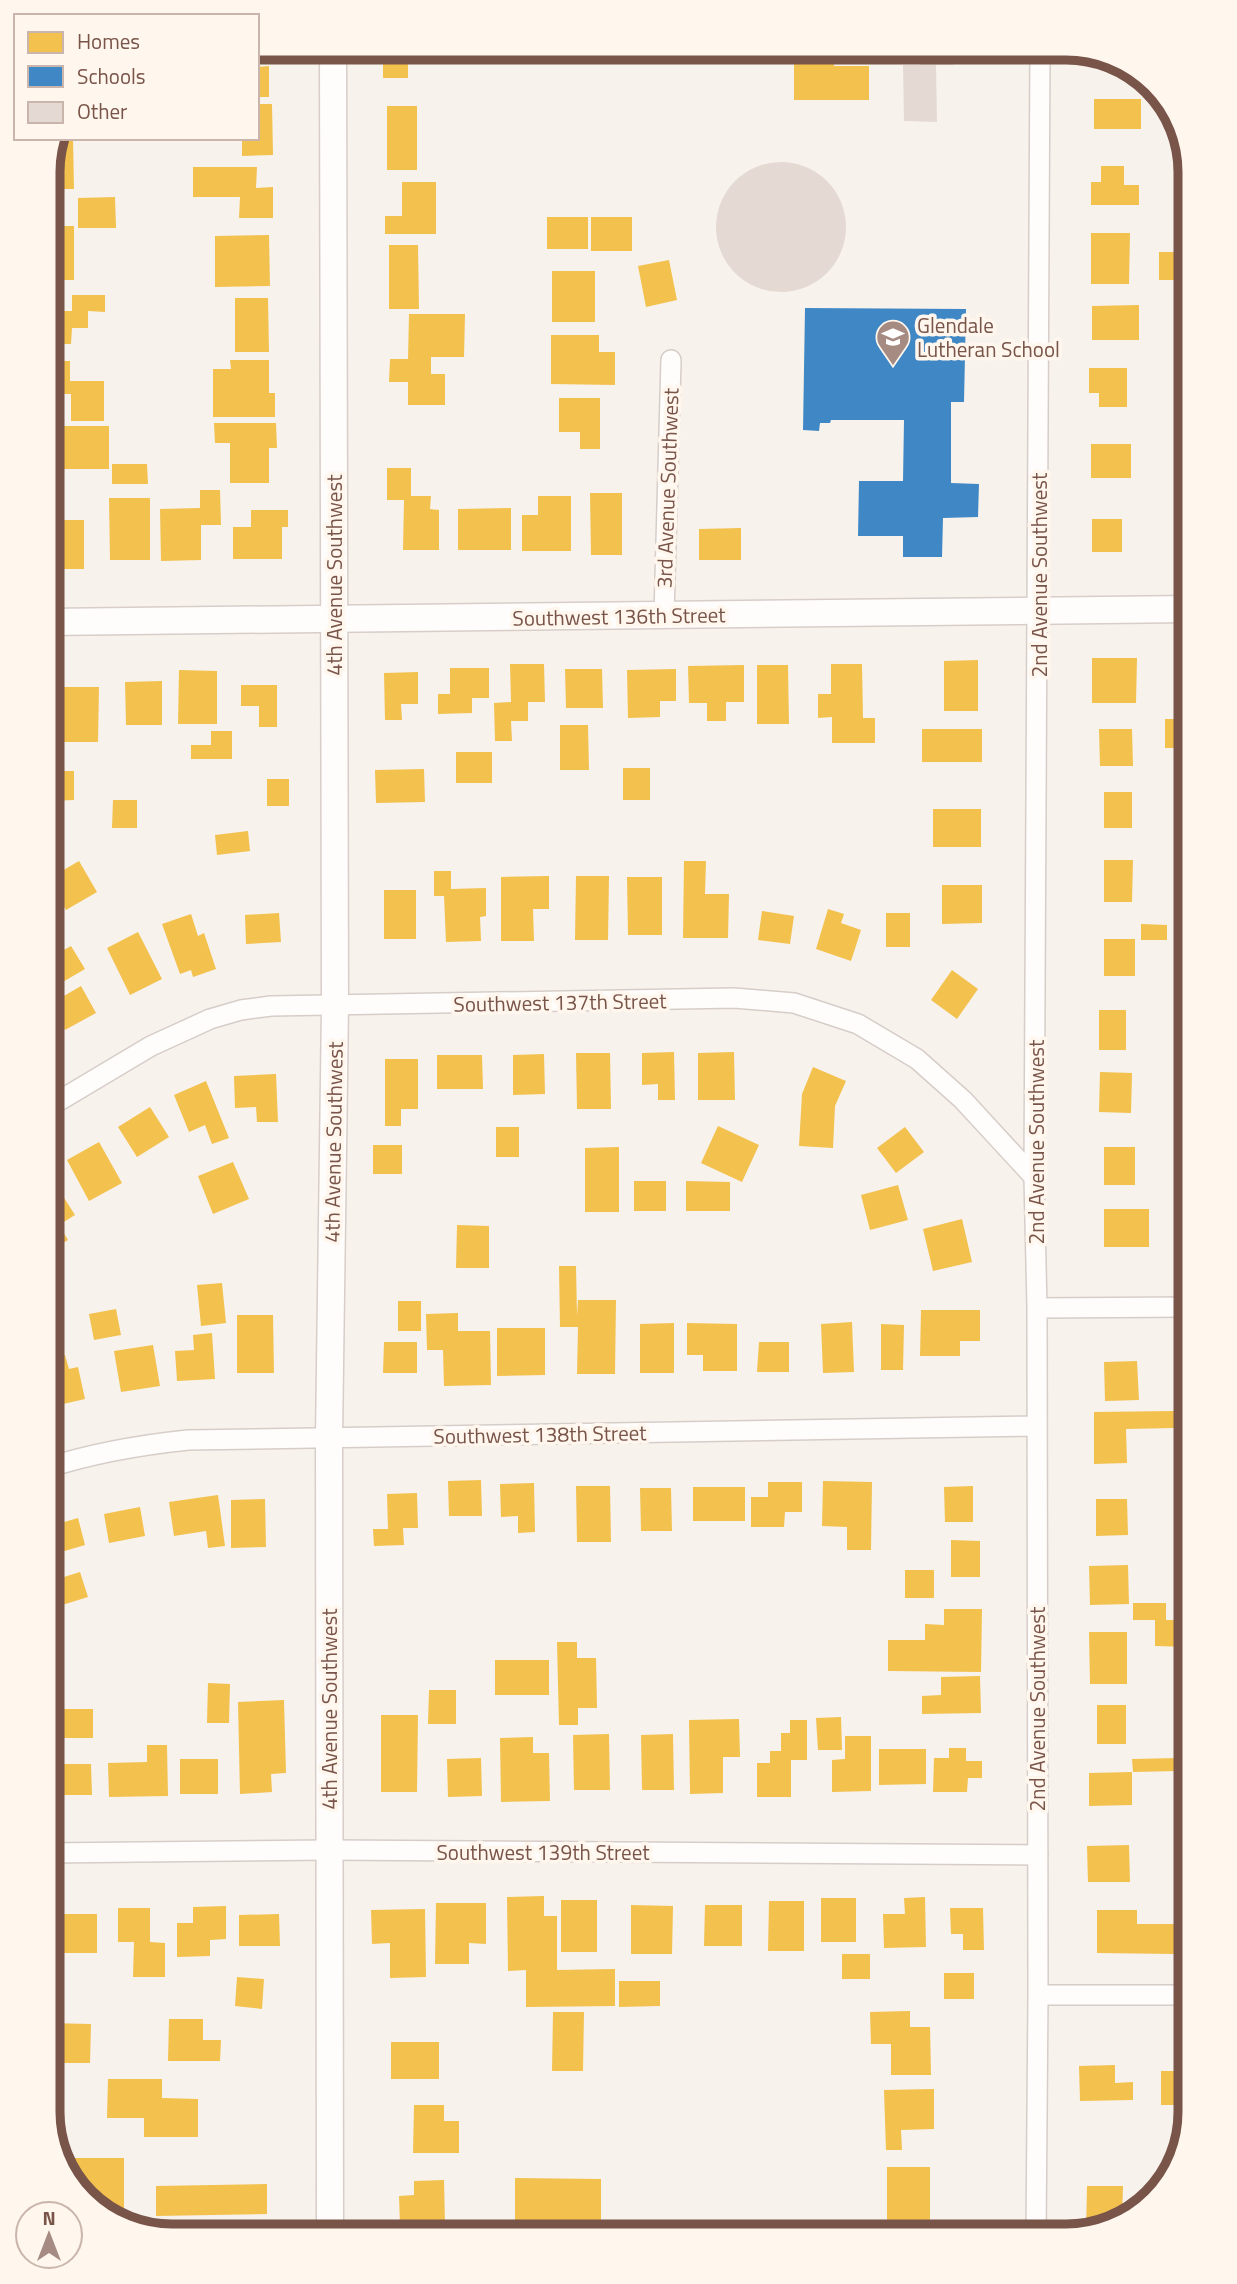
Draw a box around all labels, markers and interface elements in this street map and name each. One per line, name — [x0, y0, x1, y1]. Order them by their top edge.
legend — [14, 14, 259, 140]
text: Homes — [77, 25, 140, 57]
text: Schools — [77, 60, 146, 92]
text: Other — [77, 95, 127, 127]
place label: Glendale Lutheran School — [917, 309, 1060, 365]
school or university icon: Glendale Lutheran School — [874, 318, 912, 367]
street label: 3rd Avenue Southwest — [648, 387, 687, 589]
street label: 2nd Avenue Southwest — [1023, 472, 1055, 677]
street label: 4th Avenue Southwest — [318, 474, 350, 676]
street label: Southwest 136th Street — [512, 598, 726, 634]
street label: Southwest 137th Street — [453, 984, 667, 1020]
street label: 2nd Avenue Southwest — [1020, 1039, 1052, 1244]
street label: 4th Avenue Southwest — [315, 1041, 351, 1243]
street label: Southwest 138th Street — [433, 1416, 647, 1452]
street label: 2nd Avenue Southwest — [1021, 1606, 1053, 1811]
street label: 4th Avenue Southwest — [313, 1608, 345, 1810]
street label: Southwest 139th Street — [436, 1836, 650, 1868]
north arrow — [14, 2200, 84, 2270]
text: N — [42, 2203, 56, 2232]

